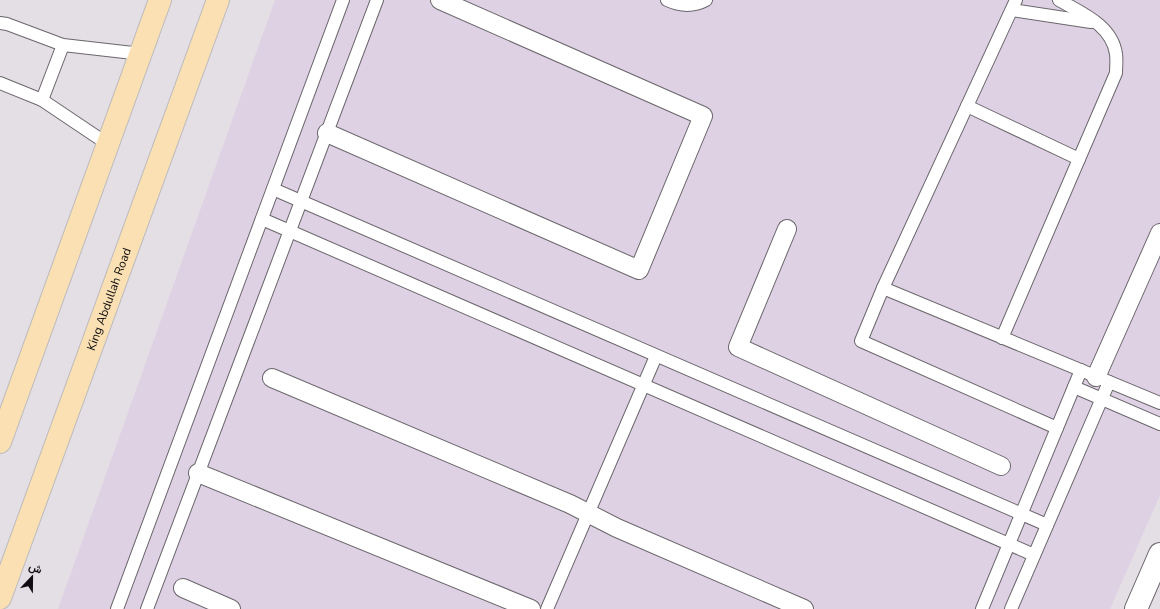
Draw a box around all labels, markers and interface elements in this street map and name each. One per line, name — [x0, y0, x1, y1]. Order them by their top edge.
street label: King Abdullah Road — [83, 246, 135, 353]
north arrow — [12, 557, 52, 597]
text: ش — [27, 559, 44, 578]

